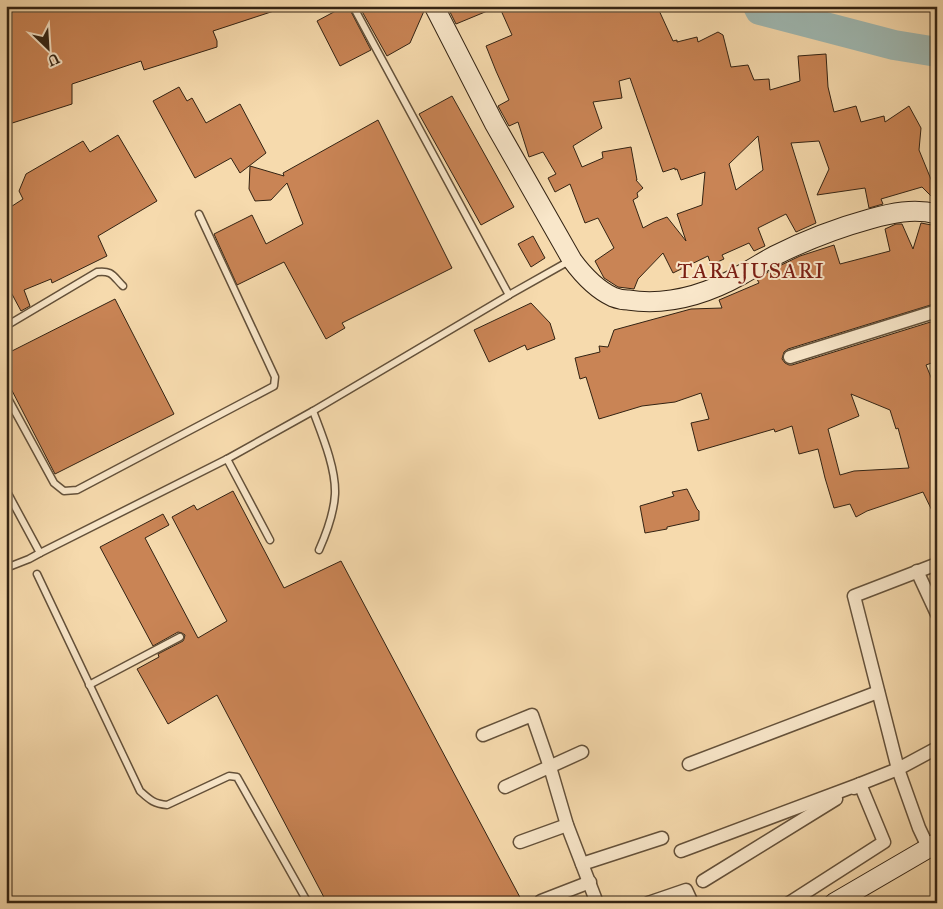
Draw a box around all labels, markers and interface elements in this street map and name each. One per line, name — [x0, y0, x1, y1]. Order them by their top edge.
north arrow — [22, 22, 72, 72]
text: U — [44, 49, 62, 70]
district label: TARAJUSARI — [677, 257, 825, 284]

